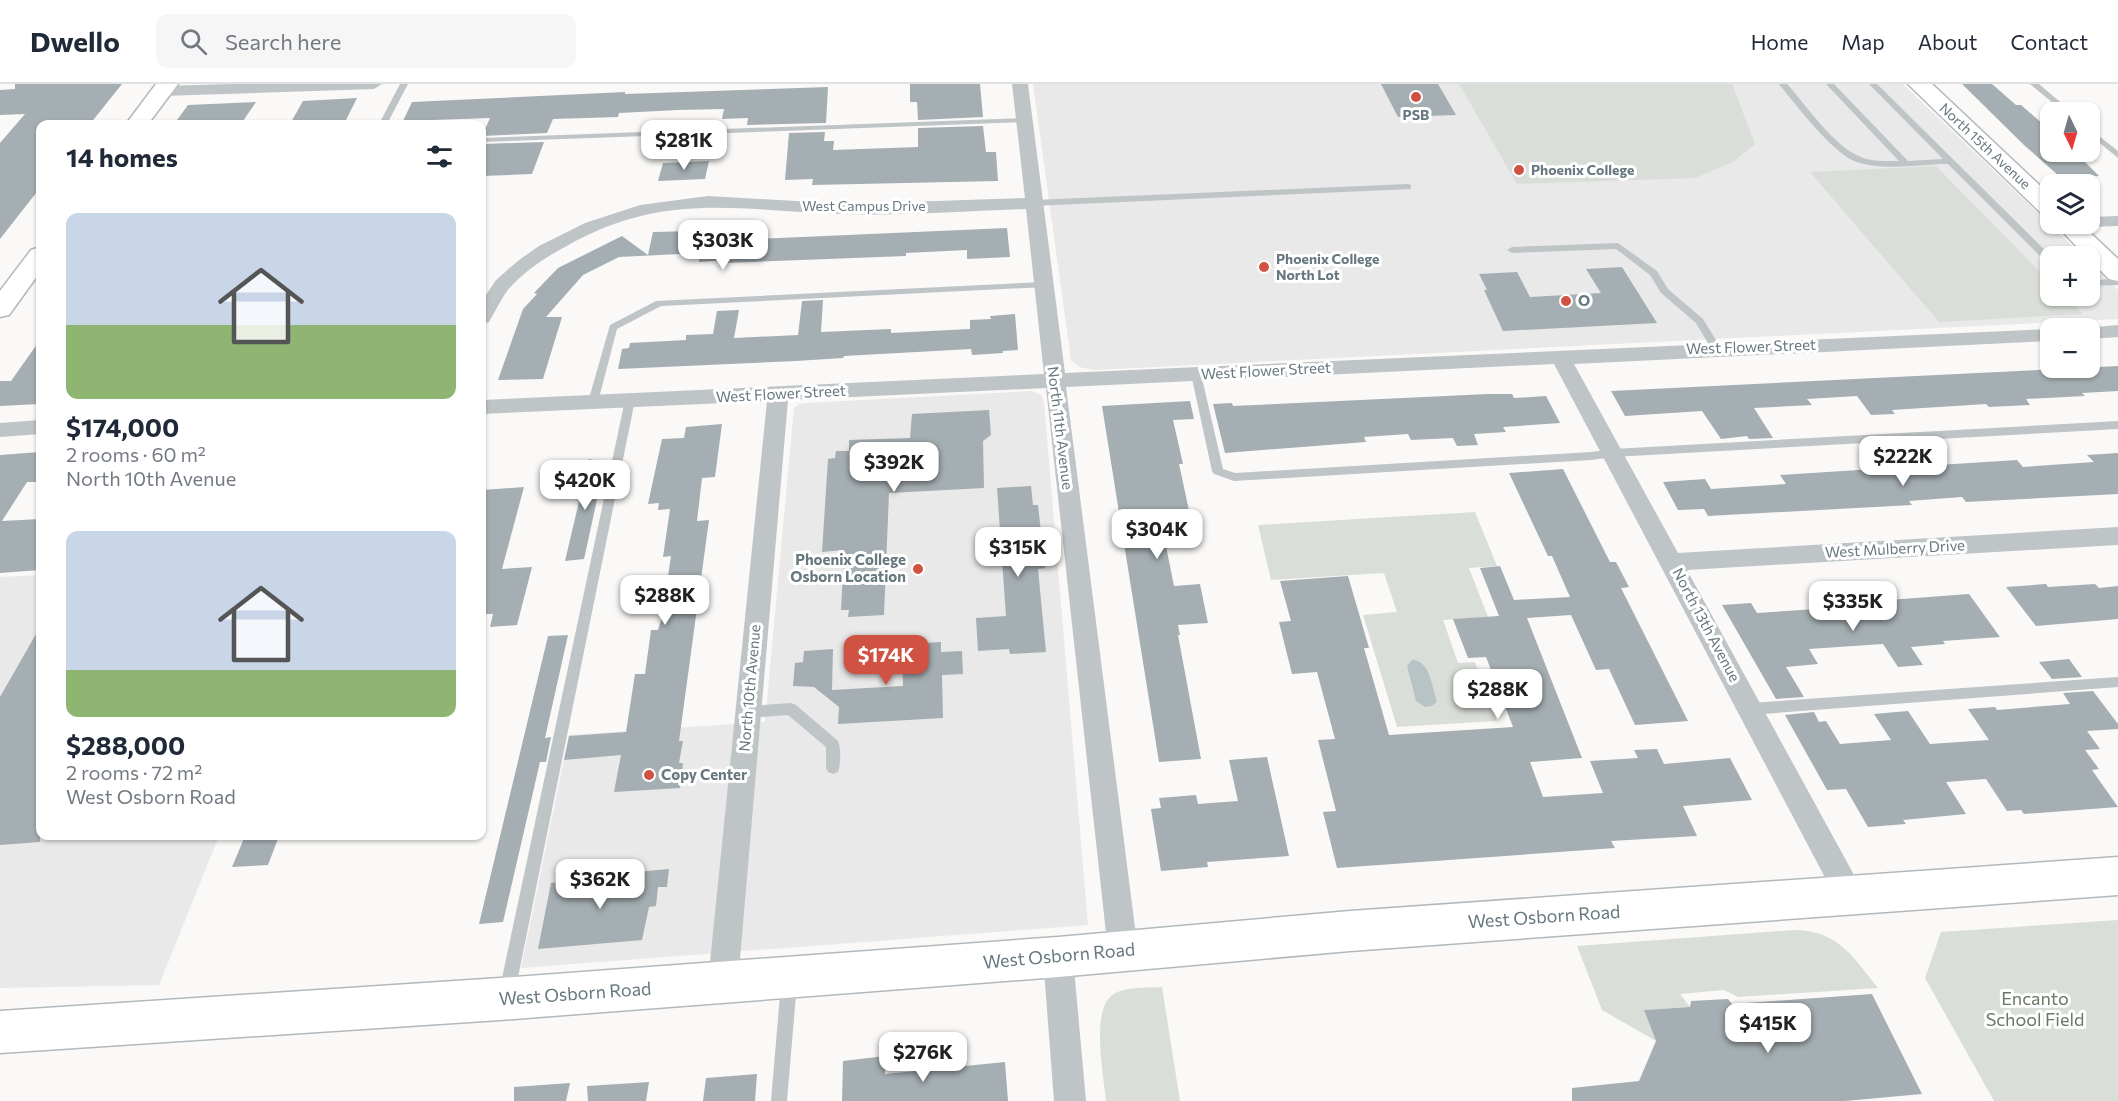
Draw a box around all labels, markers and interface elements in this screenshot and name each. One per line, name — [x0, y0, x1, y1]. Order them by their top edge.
search box — [156, 14, 576, 68]
text: Dwello — [30, 24, 120, 58]
icon: search — [177, 25, 210, 58]
text: Search here — [225, 28, 341, 55]
text: Home — [1751, 29, 1808, 54]
text: Map — [1841, 29, 1885, 54]
text: About — [1918, 29, 1977, 54]
text: Contact — [2010, 29, 2088, 54]
marker: PSB — [1409, 90, 1423, 104]
street label: North 15th Avenue — [1936, 99, 2034, 192]
north arrow — [2040, 102, 2100, 162]
map controls — [2040, 102, 2100, 378]
place label: PSB — [1403, 106, 1429, 123]
pin: $281K — [642, 120, 726, 171]
text: $281K — [655, 127, 713, 151]
icon: filters — [423, 140, 456, 173]
text: 14 homes — [66, 141, 178, 172]
place label: Phoenix College — [1531, 161, 1634, 178]
marker: Phoenix College — [1512, 163, 1526, 177]
button: layers — [2040, 174, 2100, 234]
street label: West Campus Drive — [802, 197, 926, 214]
pin: $303K — [681, 220, 765, 271]
text: $303K — [692, 227, 754, 251]
button: + — [2040, 246, 2100, 306]
place label: Phoenix College North Lot — [1276, 250, 1379, 283]
icon: home — [207, 252, 315, 360]
marker: Phoenix College North Lot — [1257, 260, 1271, 274]
place label: O — [1578, 291, 1590, 309]
marker: O — [1559, 294, 1573, 308]
button: − — [2040, 318, 2100, 378]
street label: West Flower Street — [1686, 335, 1816, 357]
street label: West Flower Street — [1201, 358, 1331, 382]
street label: North 11th Avenue — [1044, 365, 1078, 491]
street label: West Flower Street — [716, 381, 846, 405]
text: $174,000 — [66, 411, 179, 442]
pin: $222K — [1861, 436, 1945, 487]
text: 2 rooms · 60 m² — [66, 442, 206, 466]
pin: $392K — [852, 442, 936, 493]
text: $222K — [1873, 443, 1933, 467]
text: $392K — [864, 449, 924, 473]
pin: $420K — [543, 460, 627, 511]
text: North 10th Avenue — [66, 466, 236, 490]
text: $420K — [554, 467, 616, 491]
pin: $304K — [1115, 509, 1199, 560]
text: $304K — [1126, 516, 1188, 540]
pin: $315K — [976, 527, 1060, 578]
text: $315K — [989, 534, 1047, 558]
street label: West Mulberry Drive — [1825, 535, 1965, 561]
place label: Phoenix College Osborn Location — [790, 550, 906, 585]
marker: Phoenix College Osborn Location — [911, 562, 925, 576]
street label: North 13th Avenue — [1669, 564, 1745, 685]
icon: home — [207, 570, 315, 678]
pin: $288K — [623, 575, 707, 626]
pin: $335K — [1811, 581, 1895, 632]
text: $288K — [634, 582, 696, 606]
text: $335K — [1823, 588, 1883, 612]
street label: North 10th Avenue — [734, 623, 764, 752]
pin: $174K — [844, 635, 928, 686]
text: $174K — [858, 642, 914, 666]
pin: $288K — [1456, 669, 1540, 720]
text: $288K — [1467, 676, 1529, 700]
text: $288,000 — [66, 729, 185, 760]
text: 2 rooms · 72 m² — [66, 760, 202, 784]
place label: Copy Center — [661, 765, 747, 783]
marker: Copy Center — [642, 768, 656, 782]
text: West Osborn Road — [66, 784, 236, 808]
pin: $362K — [558, 859, 642, 910]
text: $362K — [570, 866, 630, 890]
street label: West Osborn Road — [1467, 900, 1621, 932]
street label: West Osborn Road — [982, 937, 1136, 973]
street label: West Osborn Road — [498, 977, 652, 1009]
park label: Encanto School Field — [1986, 987, 2084, 1030]
pin: $415K — [1726, 1003, 1810, 1054]
text: $415K — [1739, 1010, 1797, 1034]
pin: $276K — [881, 1032, 965, 1083]
text: $276K — [893, 1039, 953, 1063]

